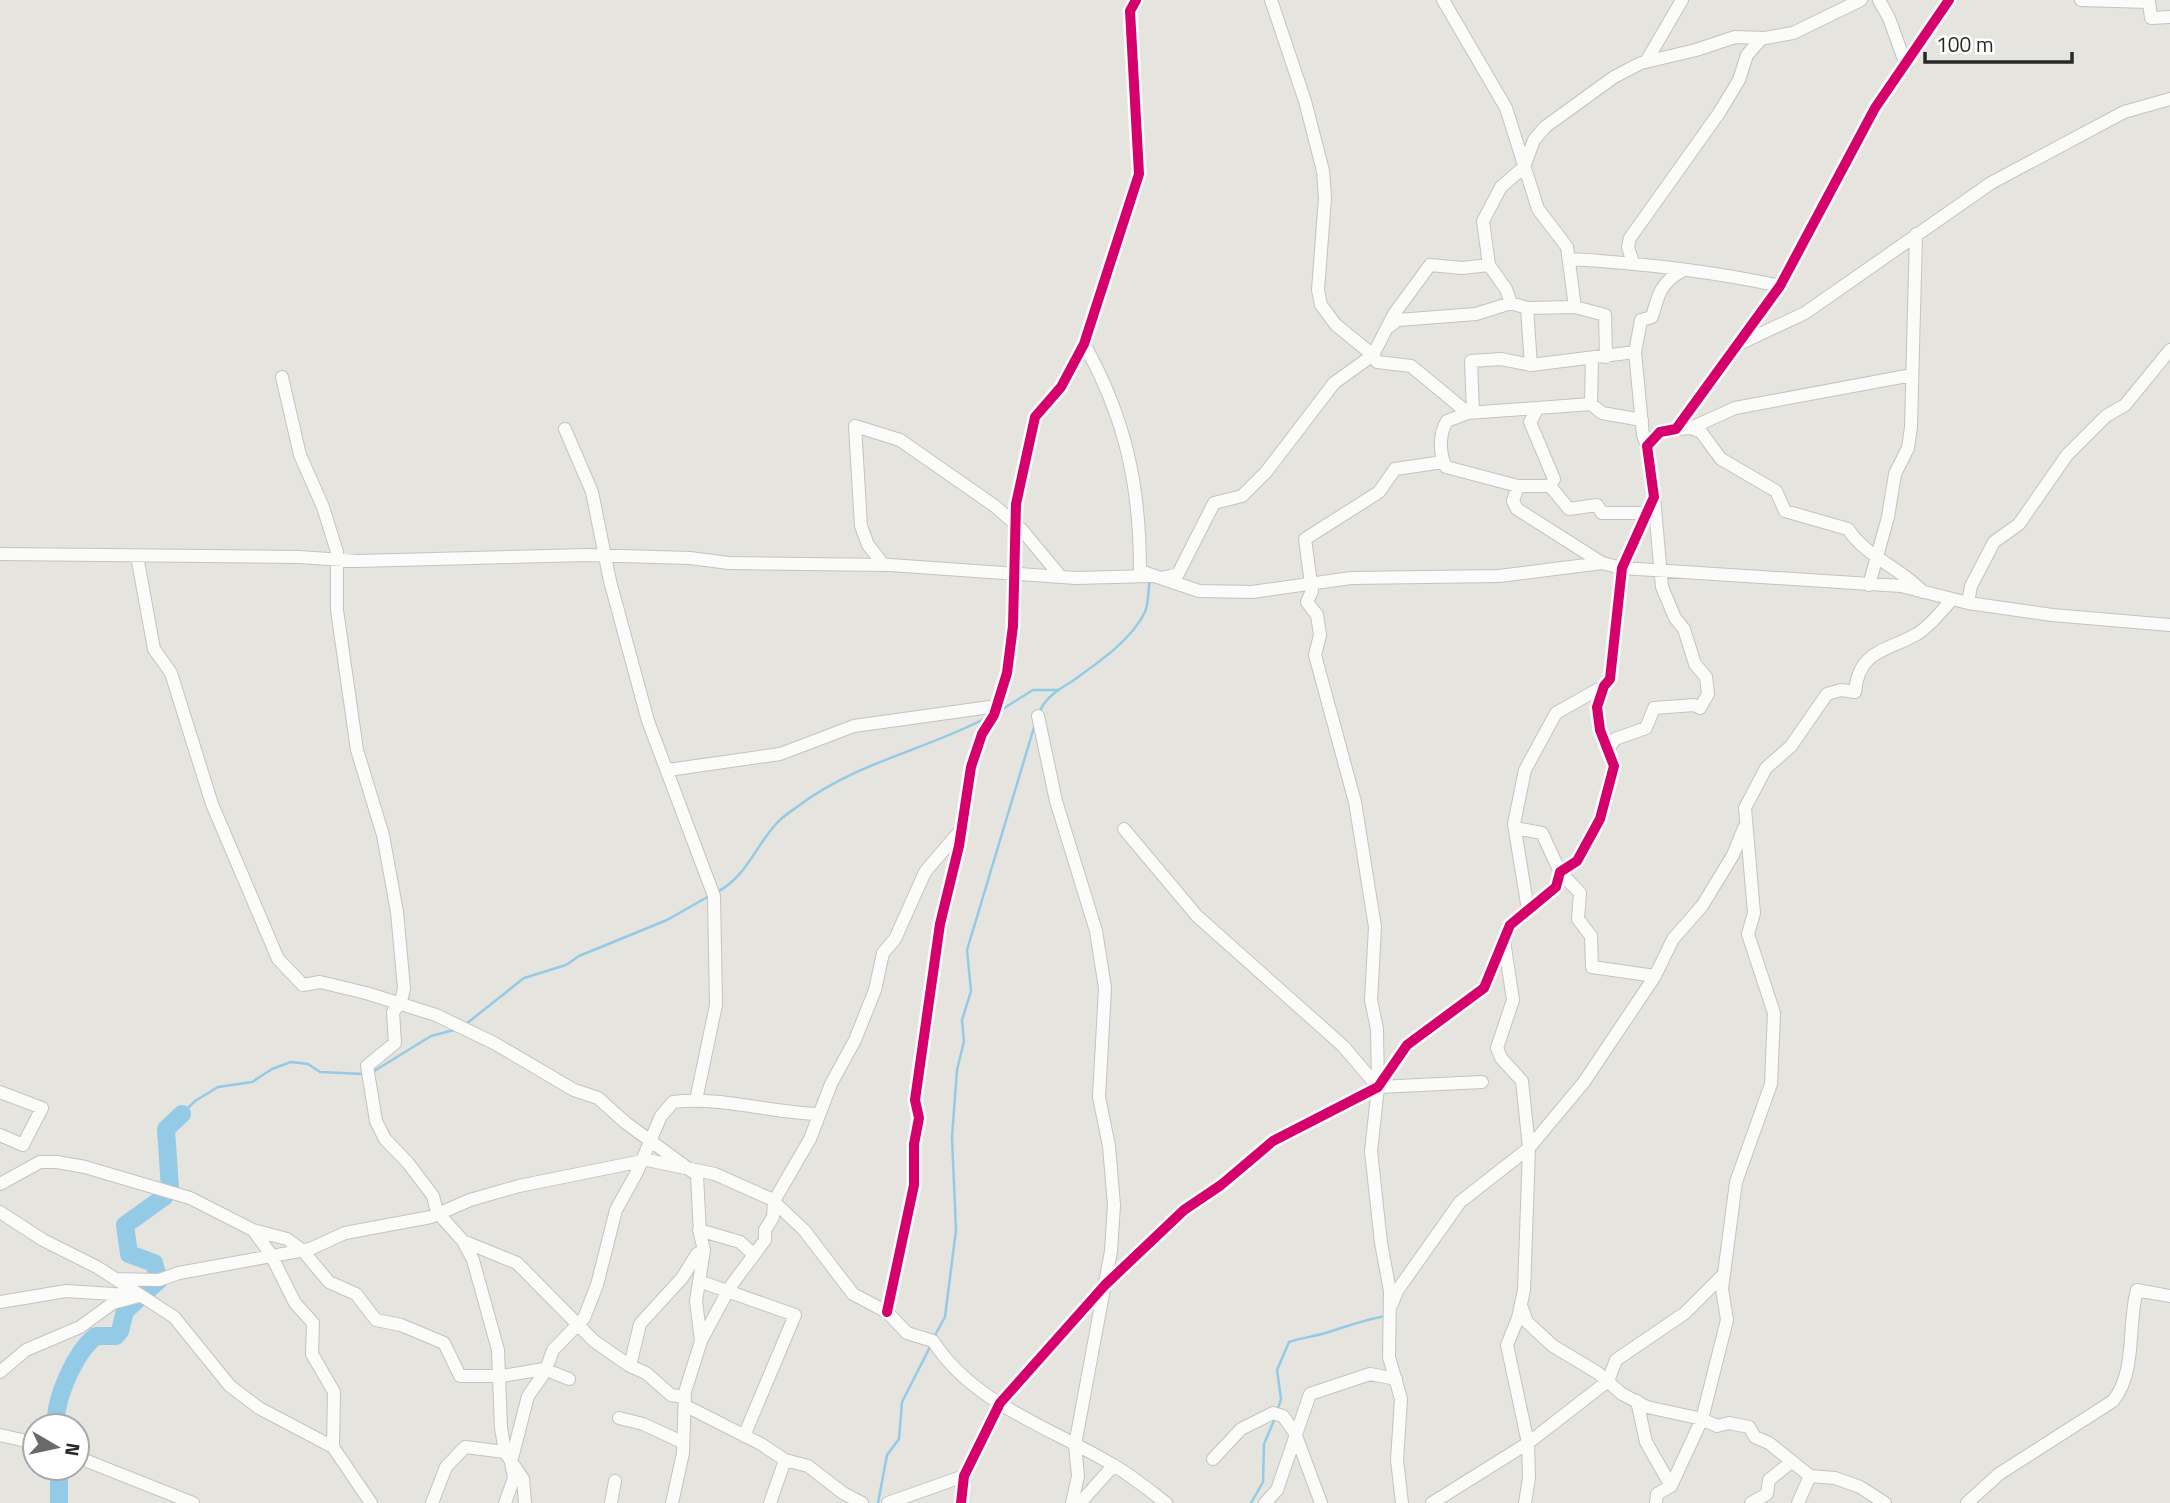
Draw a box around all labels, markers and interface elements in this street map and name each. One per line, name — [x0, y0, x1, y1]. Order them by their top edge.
scale bar — [1925, 21, 2072, 65]
text: 100 m — [1936, 28, 1993, 60]
north arrow — [21, 1412, 91, 1482]
text: N — [58, 1441, 89, 1459]

